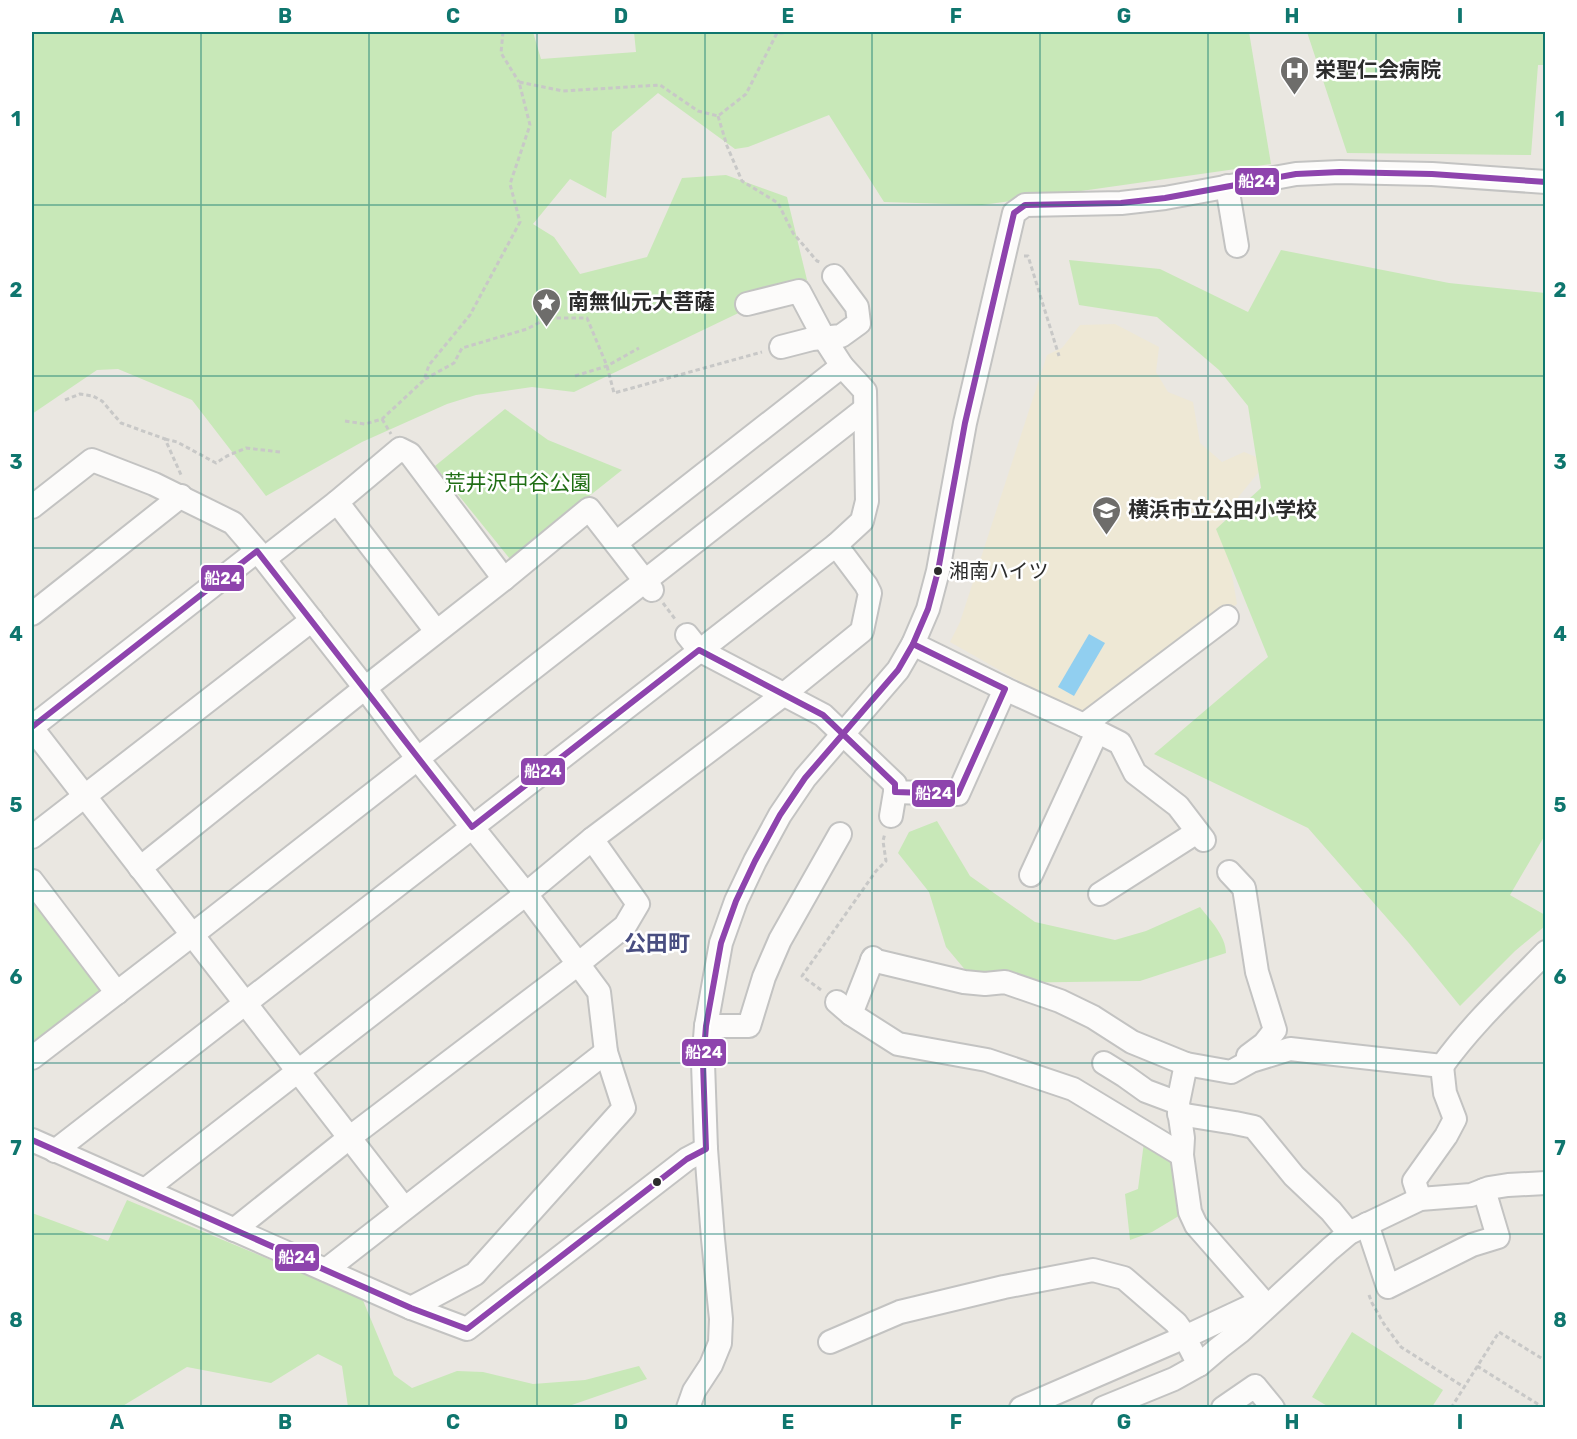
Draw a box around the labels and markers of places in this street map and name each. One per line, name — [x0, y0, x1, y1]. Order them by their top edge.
hospital icon: 栄聖仁会病院 — [1278, 54, 1310, 96]
place label: 栄聖仁会病院 — [1315, 57, 1441, 82]
place icon: 南無仙元大菩薩 — [531, 286, 563, 328]
place label: 南無仙元大菩薩 — [568, 289, 715, 314]
school or university icon: 横浜市立公田小学校 — [1091, 494, 1123, 536]
place label: 横浜市立公田小学校 — [1128, 497, 1317, 522]
place label: 湘南ハイツ — [949, 559, 1049, 583]
marker: 湘南ハイツ — [932, 565, 944, 577]
unlabelled marker — [651, 1176, 663, 1188]

